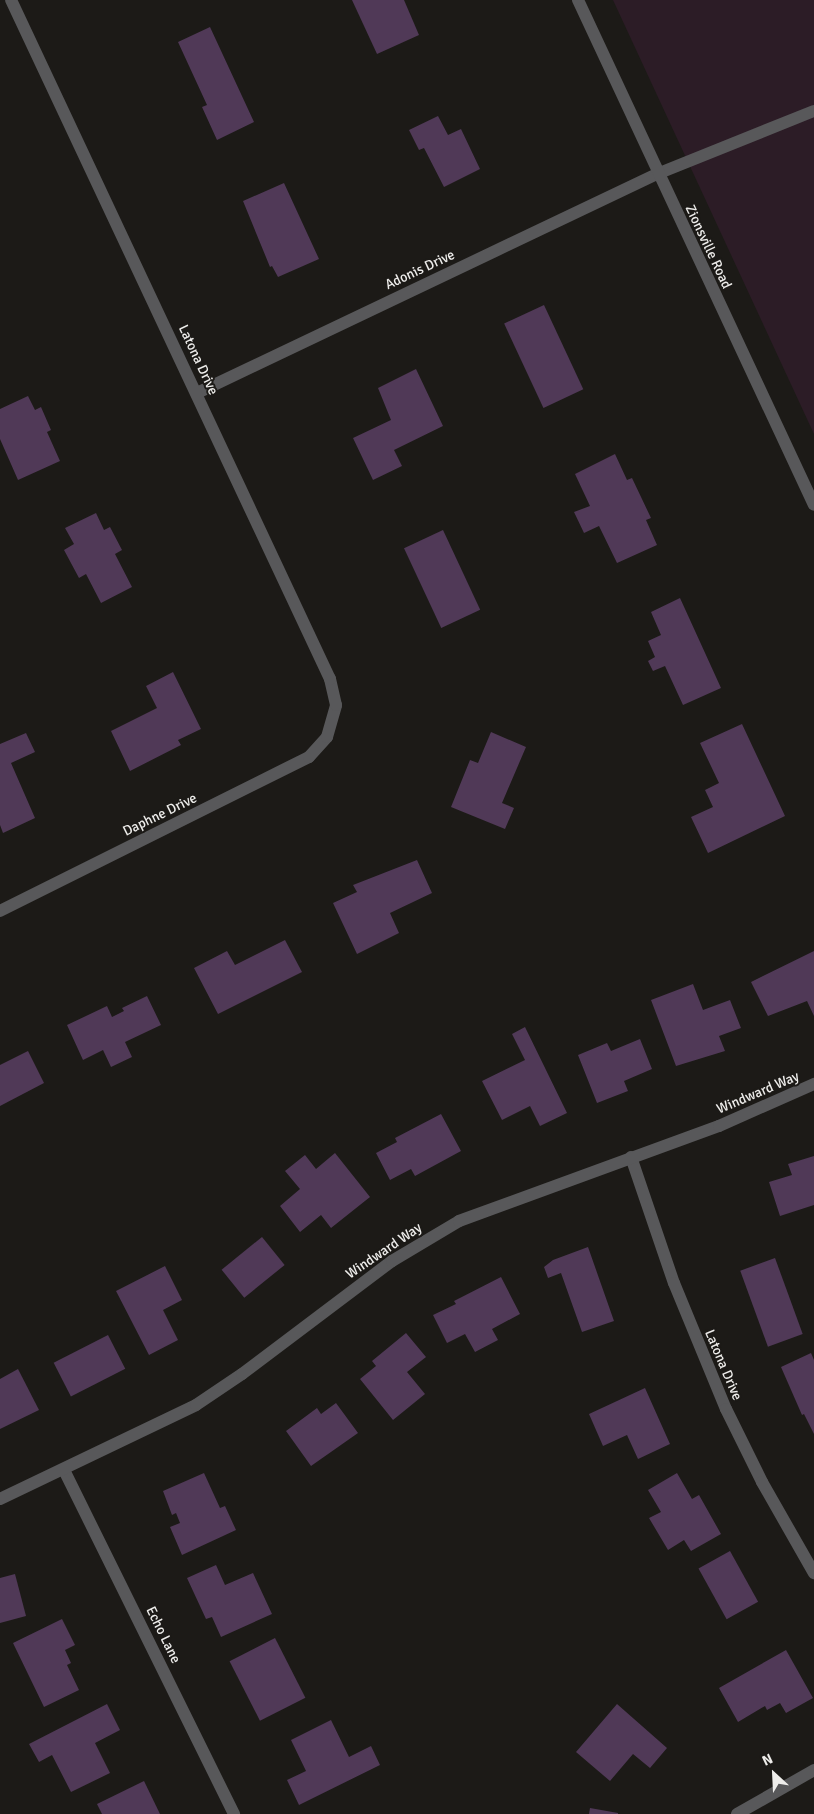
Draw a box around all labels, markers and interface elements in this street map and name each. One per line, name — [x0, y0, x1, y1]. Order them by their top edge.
street label: Zionsville Road — [681, 202, 735, 292]
street label: Adonis Drive — [382, 247, 458, 293]
street label: Latona Drive — [174, 322, 222, 398]
street label: Daphne Drive — [120, 790, 200, 840]
street label: Windward Way — [714, 1068, 802, 1118]
street label: Windward Way — [343, 1219, 425, 1283]
street label: Latona Drive — [701, 1327, 745, 1403]
street label: Echo Lane — [142, 1604, 184, 1666]
north arrow — [749, 1749, 799, 1799]
text: N — [759, 1750, 775, 1770]

